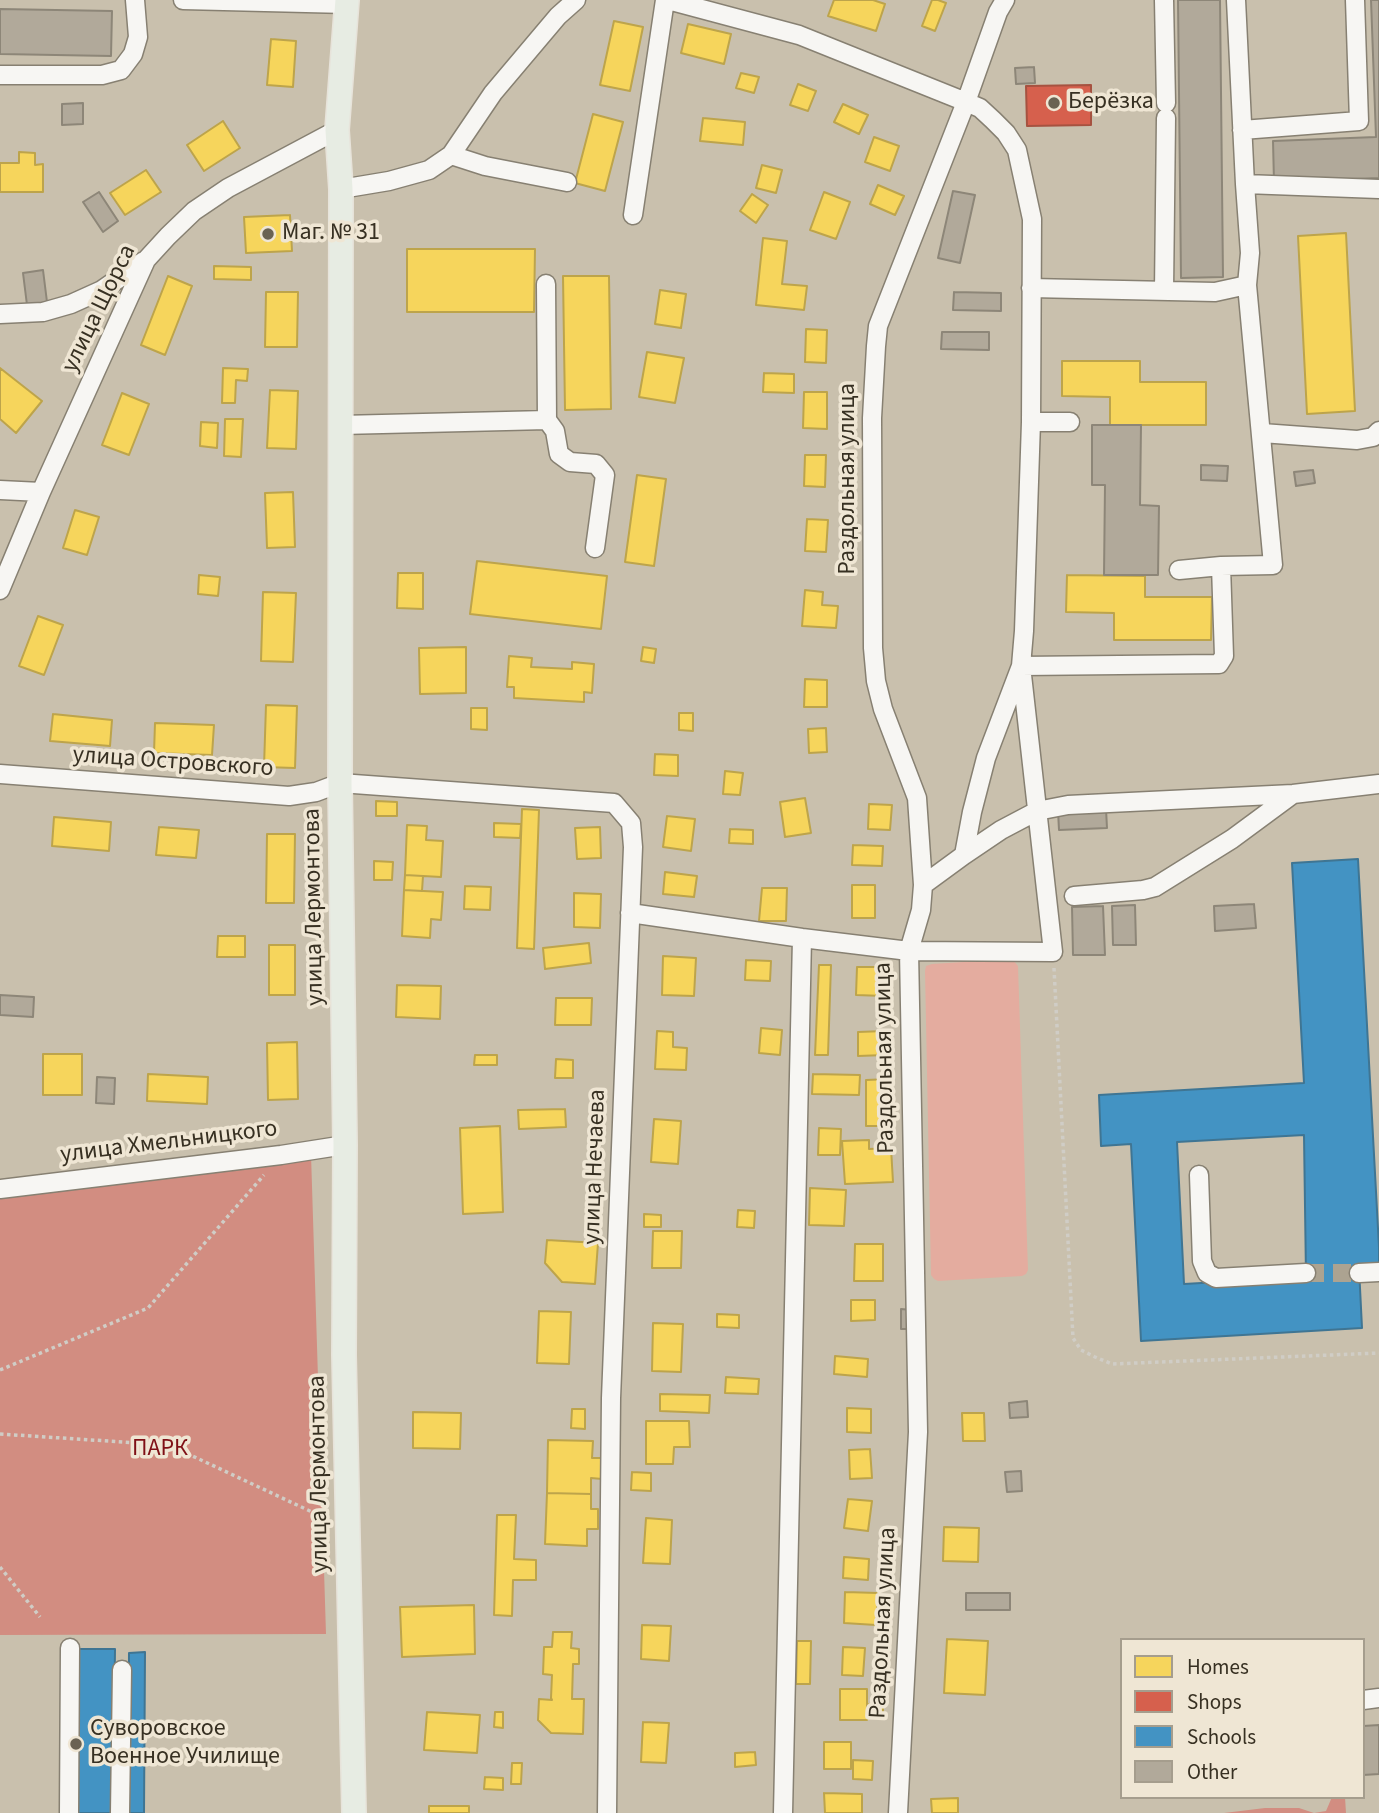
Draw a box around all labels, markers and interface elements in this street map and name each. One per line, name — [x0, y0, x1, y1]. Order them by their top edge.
place label: Берёзка — [1068, 89, 1154, 117]
marker: Берёзка — [1046, 95, 1062, 111]
place label: Маг. № 31 — [282, 220, 380, 248]
marker: Маг. № 31 — [260, 226, 276, 242]
street label: улица Щорса — [57, 241, 143, 377]
street label: Раздольная улица — [835, 383, 863, 575]
street label: улица Островского — [72, 742, 274, 784]
street label: улица Лермонтова — [299, 808, 331, 1006]
street label: Раздольная улица — [870, 962, 902, 1154]
street label: улица Нечаева — [579, 1089, 613, 1245]
street label: улица Хмельницкого — [59, 1115, 279, 1171]
street label: улица Лермонтова — [304, 1375, 336, 1573]
park label: ПАРК — [132, 1436, 188, 1464]
street label: Раздольная улица — [865, 1527, 903, 1719]
legend — [1120, 1638, 1365, 1799]
text: Homes — [1187, 1652, 1249, 1682]
text: Shops — [1187, 1687, 1241, 1717]
place label: Суворовское Военное Училище — [90, 1716, 280, 1772]
text: Schools — [1187, 1722, 1256, 1752]
marker: Суворовское Военное Училище — [68, 1736, 84, 1752]
text: Other — [1187, 1757, 1237, 1787]

